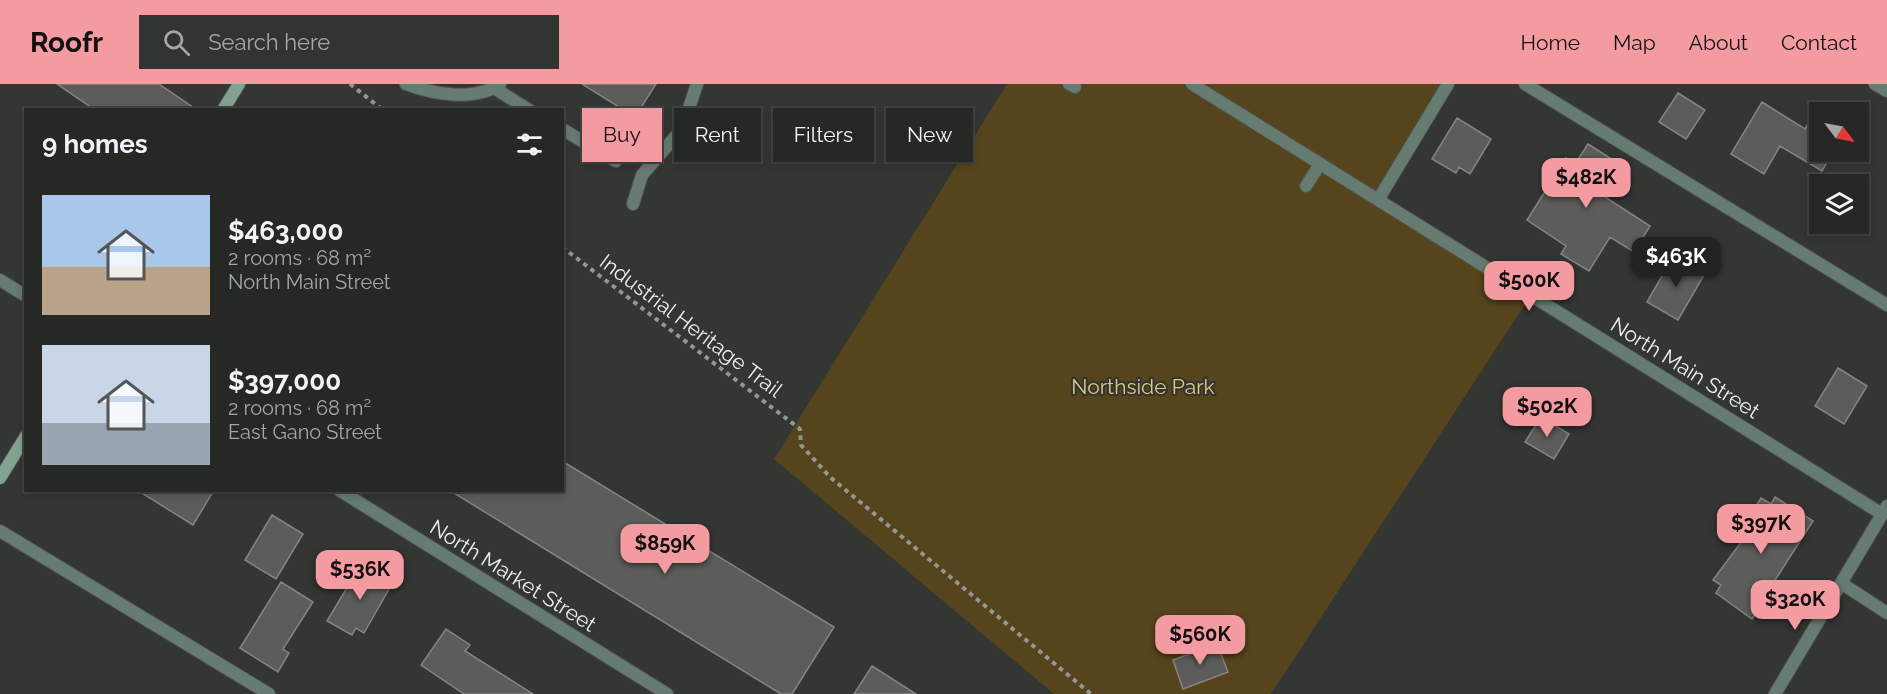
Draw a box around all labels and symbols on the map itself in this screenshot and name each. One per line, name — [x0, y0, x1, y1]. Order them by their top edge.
north arrow — [1809, 102, 1869, 162]
pin: $482K — [1544, 158, 1628, 209]
pin: $463K — [1634, 237, 1718, 288]
street label: Industrial Heritage Trail — [595, 249, 788, 403]
pin: $500K — [1487, 261, 1571, 312]
street label: North Main Street — [1606, 312, 1764, 423]
park label: Northside Park — [1071, 374, 1215, 399]
pin: $502K — [1505, 387, 1589, 438]
pin: $397K — [1719, 504, 1803, 555]
street label: North Market Street — [426, 514, 601, 637]
pin: $859K — [623, 524, 707, 575]
pin: $536K — [318, 550, 402, 601]
pin: $320K — [1753, 580, 1837, 631]
pin: $560K — [1158, 615, 1242, 666]

